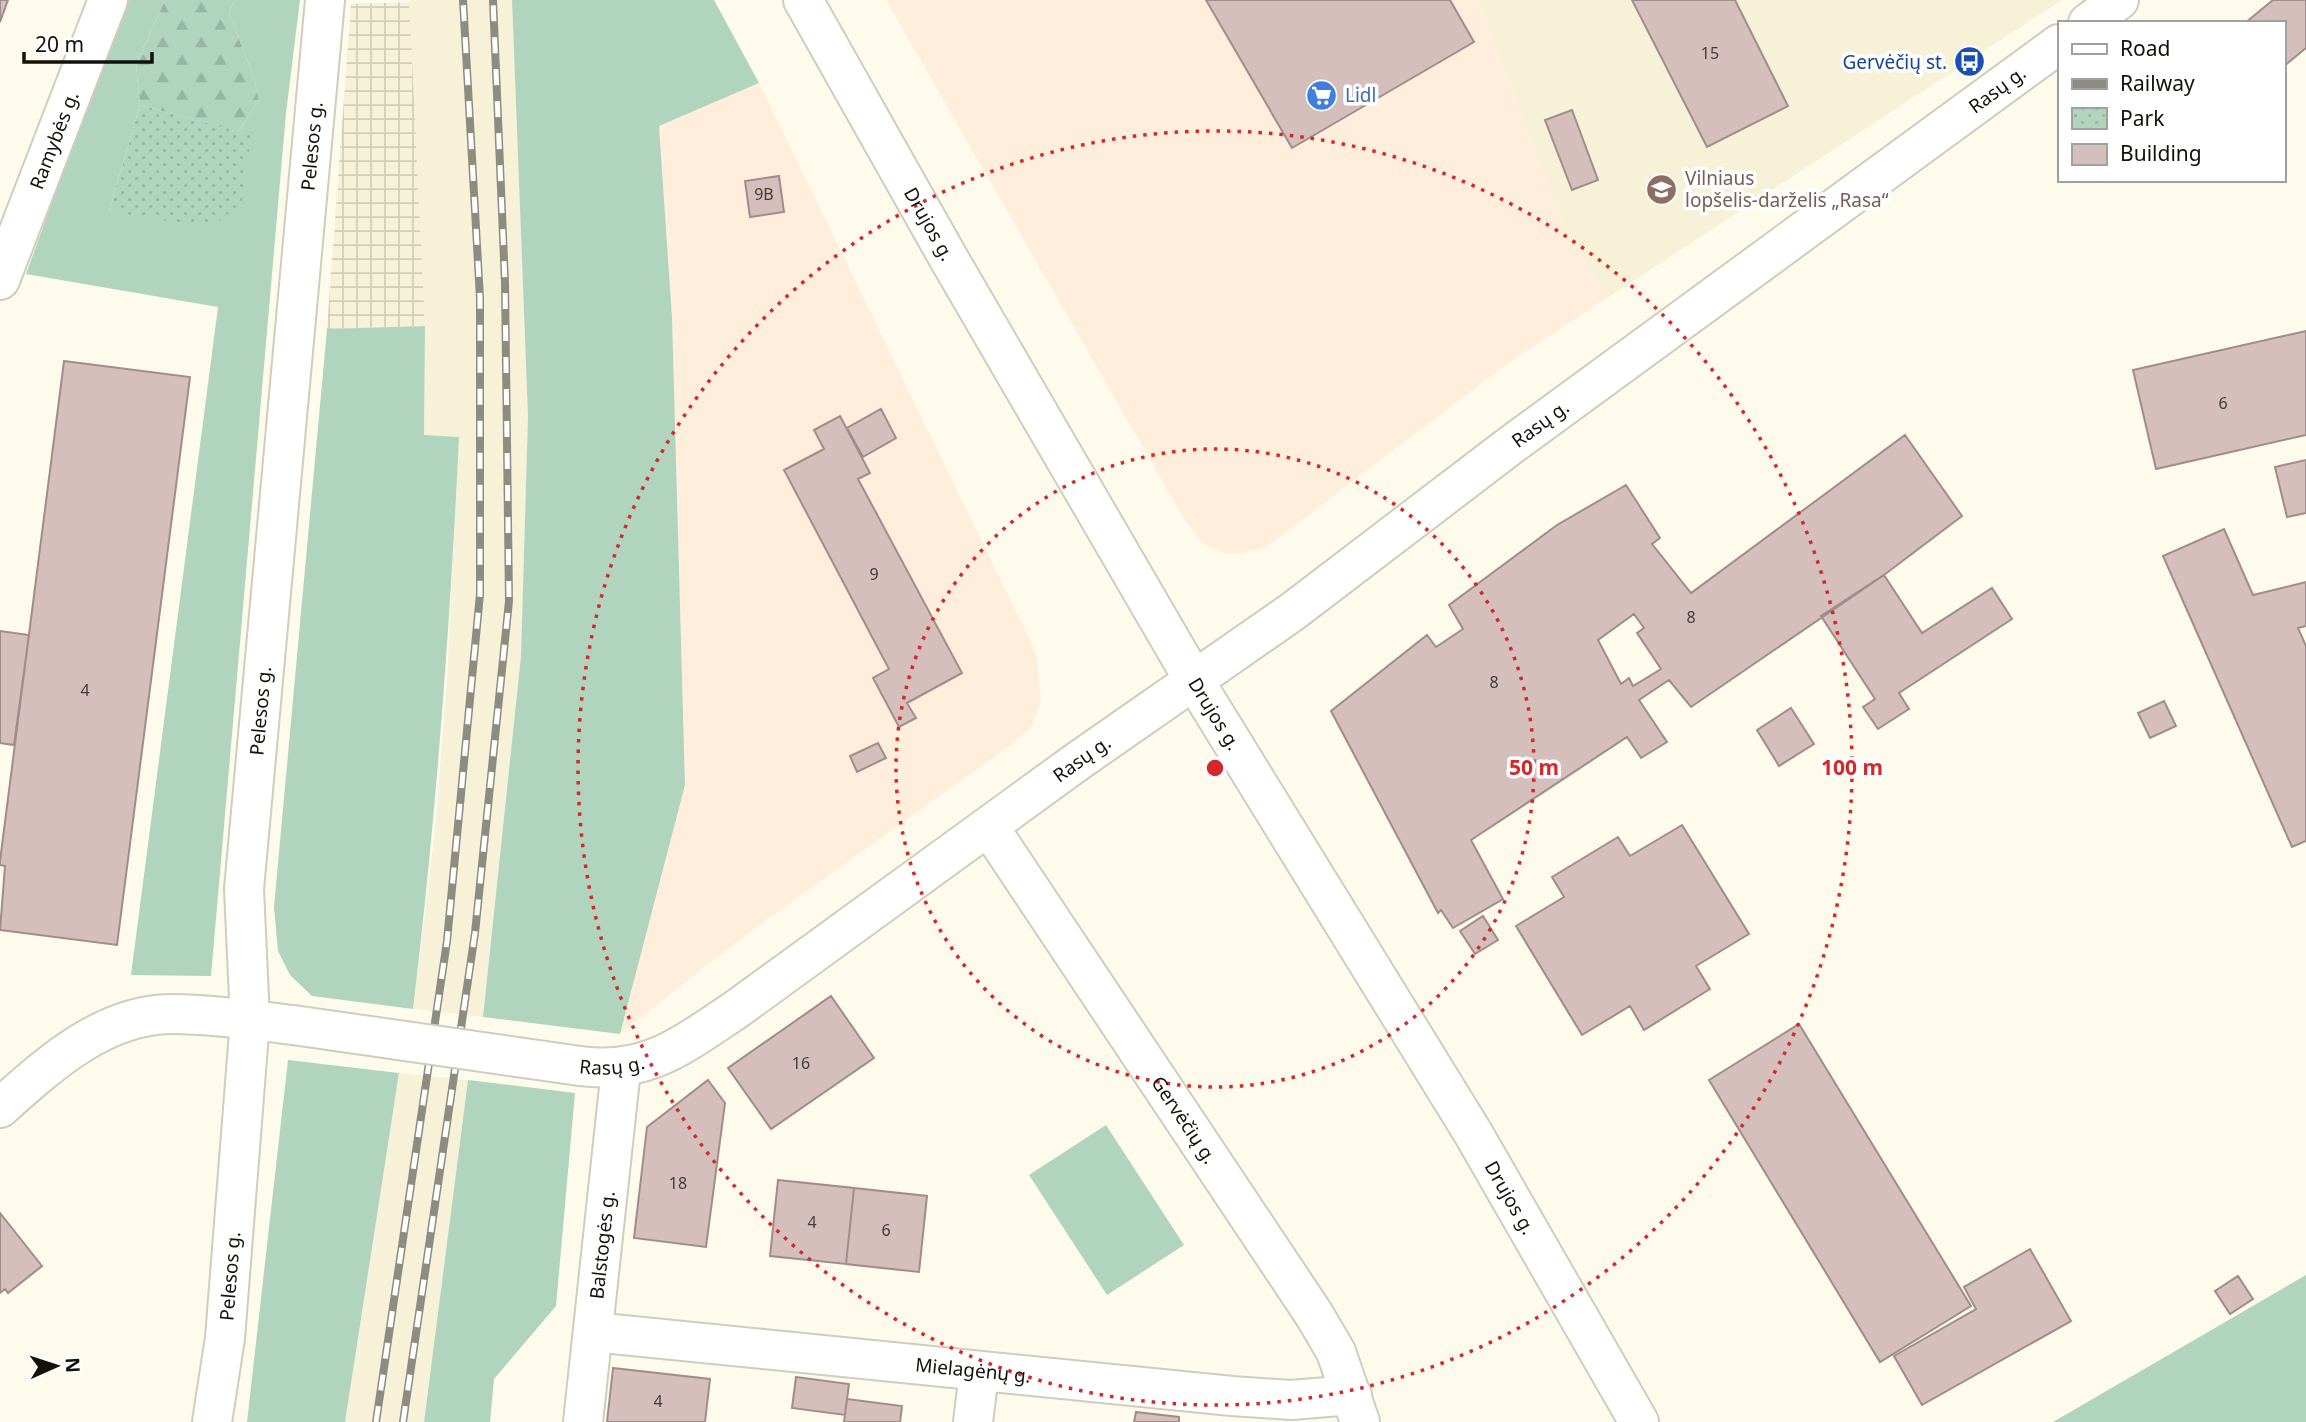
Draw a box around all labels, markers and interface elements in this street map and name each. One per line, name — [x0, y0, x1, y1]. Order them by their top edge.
scale bar — [24, 21, 152, 65]
legend — [2058, 21, 2285, 182]
text: 20 m — [35, 30, 84, 58]
text: Road — [2120, 34, 2170, 62]
house number: 15 — [1701, 42, 1719, 64]
bus stop icon: Gervėčių st. — [1953, 45, 1987, 79]
place label: Gervėčių st. — [1842, 49, 1947, 75]
street label: Rasų g. — [1963, 60, 2031, 119]
text: Railway — [2120, 69, 2195, 97]
supermarket icon: Lidl — [1305, 78, 1339, 112]
place label: Lidl — [1345, 82, 1376, 108]
street label: Ramybės g. — [23, 87, 85, 193]
street label: Pelesos g. — [295, 101, 329, 192]
text: Park — [2120, 104, 2165, 132]
text: Building — [2120, 139, 2202, 167]
place label: Vilniaus lopšelis-darželis „Rasa“ — [1685, 165, 1889, 213]
school or university icon: Vilniaus lopšelis-darželis „Rasa“ — [1645, 172, 1679, 206]
street label: Drujos g. — [898, 182, 960, 265]
house number: 9B — [754, 183, 774, 205]
house number: 6 — [2218, 392, 2228, 414]
street label: Rasų g. — [1506, 394, 1574, 453]
house number: 9 — [869, 563, 879, 585]
house number: 8 — [1686, 606, 1696, 628]
street label: Pelesos g. — [243, 665, 277, 757]
house number: 8 — [1489, 671, 1499, 693]
street label: Drujos g. — [1182, 673, 1247, 755]
house number: 4 — [80, 679, 90, 701]
street label: Rasų g. — [1048, 729, 1116, 788]
text: 50 m — [1509, 753, 1559, 781]
text: 100 m — [1821, 753, 1883, 781]
centre of rings — [1203, 756, 1227, 780]
street label: Rasų g. — [578, 1049, 648, 1081]
house number: 16 — [792, 1052, 810, 1074]
street label: Gervėčių g. — [1146, 1071, 1223, 1169]
street label: Drujos g. — [1479, 1156, 1542, 1239]
house number: 18 — [669, 1172, 687, 1194]
street label: Balstogės g. — [583, 1190, 621, 1300]
house number: 4 — [807, 1211, 817, 1233]
house number: 6 — [881, 1219, 891, 1241]
street label: Pelesos g. — [213, 1231, 246, 1322]
north arrow — [21, 1331, 91, 1401]
street label: Mielagėnų g. — [914, 1351, 1032, 1389]
text: N — [60, 1357, 86, 1374]
house number: 4 — [653, 1390, 663, 1412]

